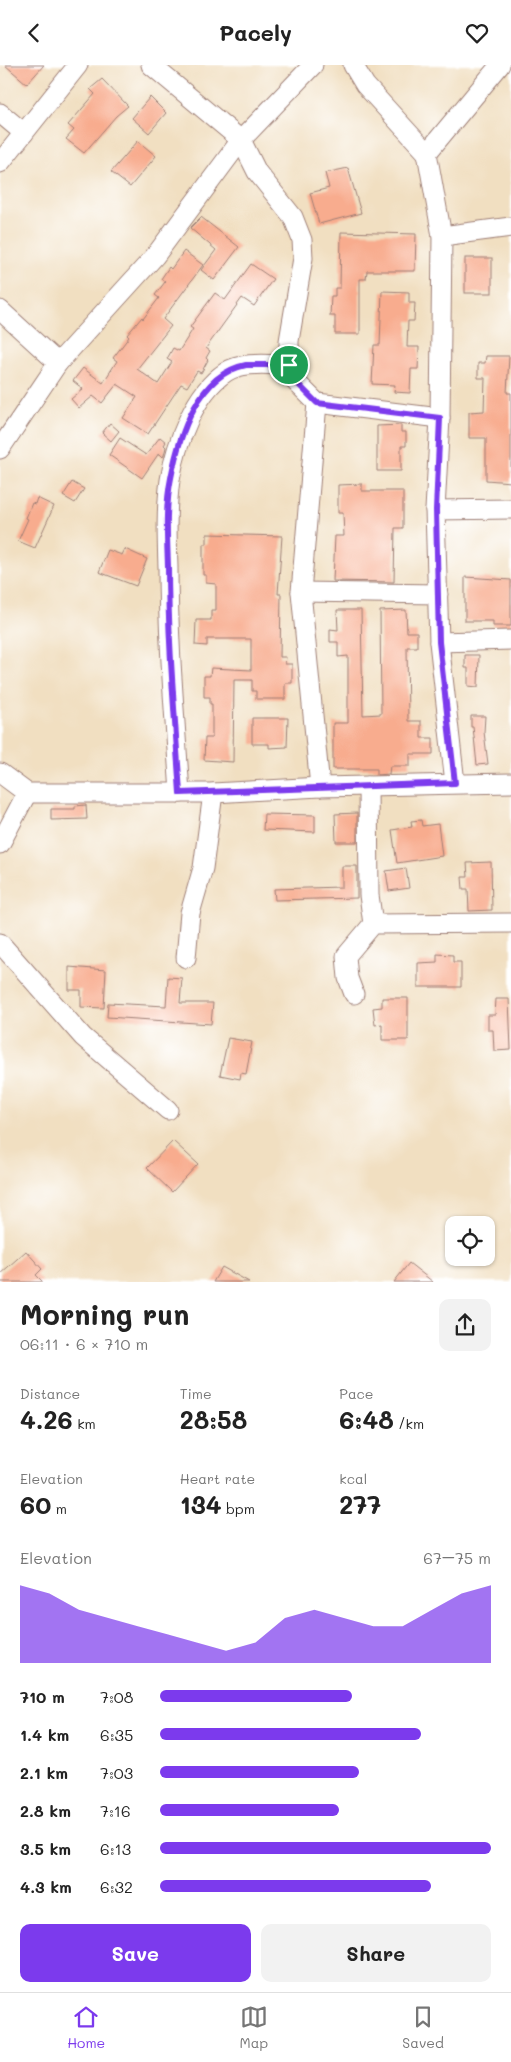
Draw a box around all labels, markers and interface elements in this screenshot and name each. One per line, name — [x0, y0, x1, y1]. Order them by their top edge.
text: Pacely — [219, 18, 292, 47]
icon: back — [20, 19, 48, 47]
icon: heart — [463, 19, 491, 47]
pin — [268, 344, 310, 386]
icon: arrive — [275, 351, 303, 379]
map controls — [445, 1216, 495, 1266]
button: locate — [445, 1216, 495, 1266]
text: Morning run — [20, 1296, 189, 1332]
button: share — [439, 1299, 491, 1351]
text: 06:11 · 6 × 710 m — [20, 1333, 148, 1354]
text: Distance — [20, 1384, 80, 1403]
text: Time — [180, 1384, 212, 1403]
text: Pace — [339, 1384, 374, 1403]
text: 4.26 — [20, 1403, 73, 1435]
text: 28:58 — [180, 1403, 247, 1435]
text: 6:48 — [339, 1403, 394, 1435]
text: km — [73, 1414, 96, 1433]
text: /km — [394, 1414, 424, 1433]
text: Elevation — [20, 1469, 83, 1488]
text: Heart rate — [180, 1469, 255, 1488]
text: kcal — [339, 1469, 367, 1488]
text: 60 — [20, 1488, 51, 1520]
text: 134 — [180, 1488, 222, 1520]
text: 277 — [339, 1488, 381, 1520]
text: m — [51, 1499, 67, 1518]
text: bpm — [222, 1499, 255, 1518]
text: Elevation — [20, 1547, 92, 1568]
text: 67–75 m — [423, 1547, 491, 1568]
text: 710 m — [20, 1686, 65, 1707]
text: 7:08 — [100, 1686, 133, 1707]
text: 1.4 km — [20, 1724, 69, 1745]
text: 6:35 — [100, 1724, 133, 1745]
text: 2.1 km — [20, 1762, 68, 1783]
text: 7:03 — [100, 1762, 133, 1783]
text: 2.8 km — [20, 1800, 71, 1821]
text: 7:16 — [100, 1800, 131, 1821]
text: 3.5 km — [20, 1838, 71, 1859]
text: 6:13 — [100, 1838, 131, 1859]
text: 4.3 km — [20, 1876, 72, 1897]
text: 6:32 — [100, 1876, 133, 1897]
button: Save — [20, 1924, 251, 1982]
button: Share — [261, 1924, 491, 1982]
tab: Home — [67, 2003, 105, 2052]
tab: Map — [240, 2003, 268, 2052]
tab: Saved — [402, 2003, 444, 2052]

